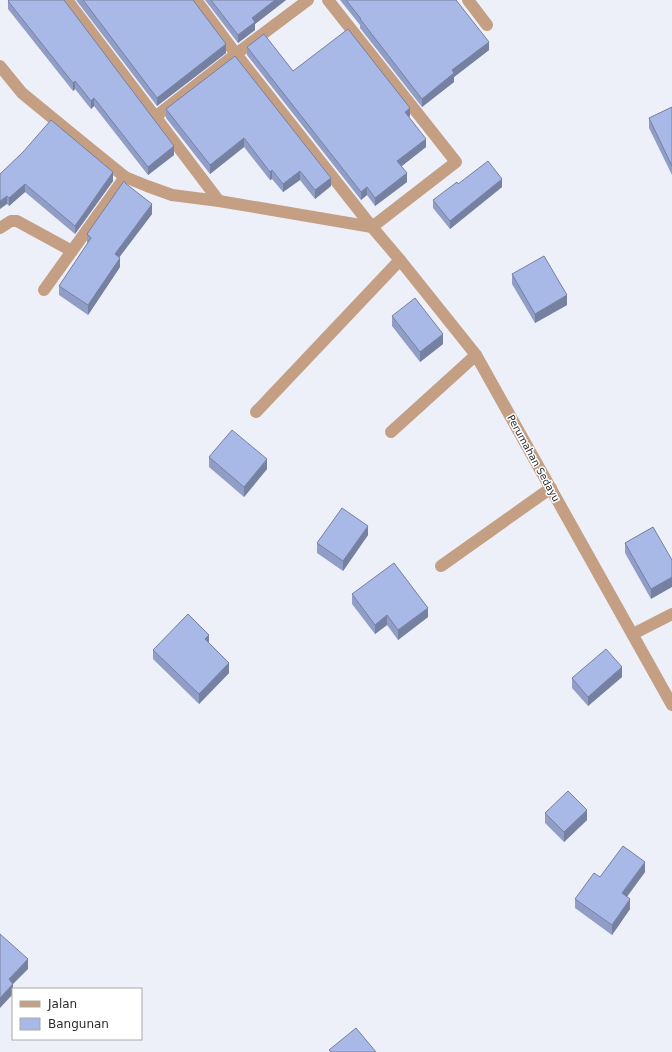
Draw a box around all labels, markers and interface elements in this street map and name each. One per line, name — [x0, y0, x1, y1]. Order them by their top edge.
street label: Perumahan Sedayu — [505, 413, 562, 503]
legend — [12, 988, 142, 1040]
text: Jalan — [47, 997, 77, 1011]
text: Bangunan — [48, 1017, 109, 1031]

